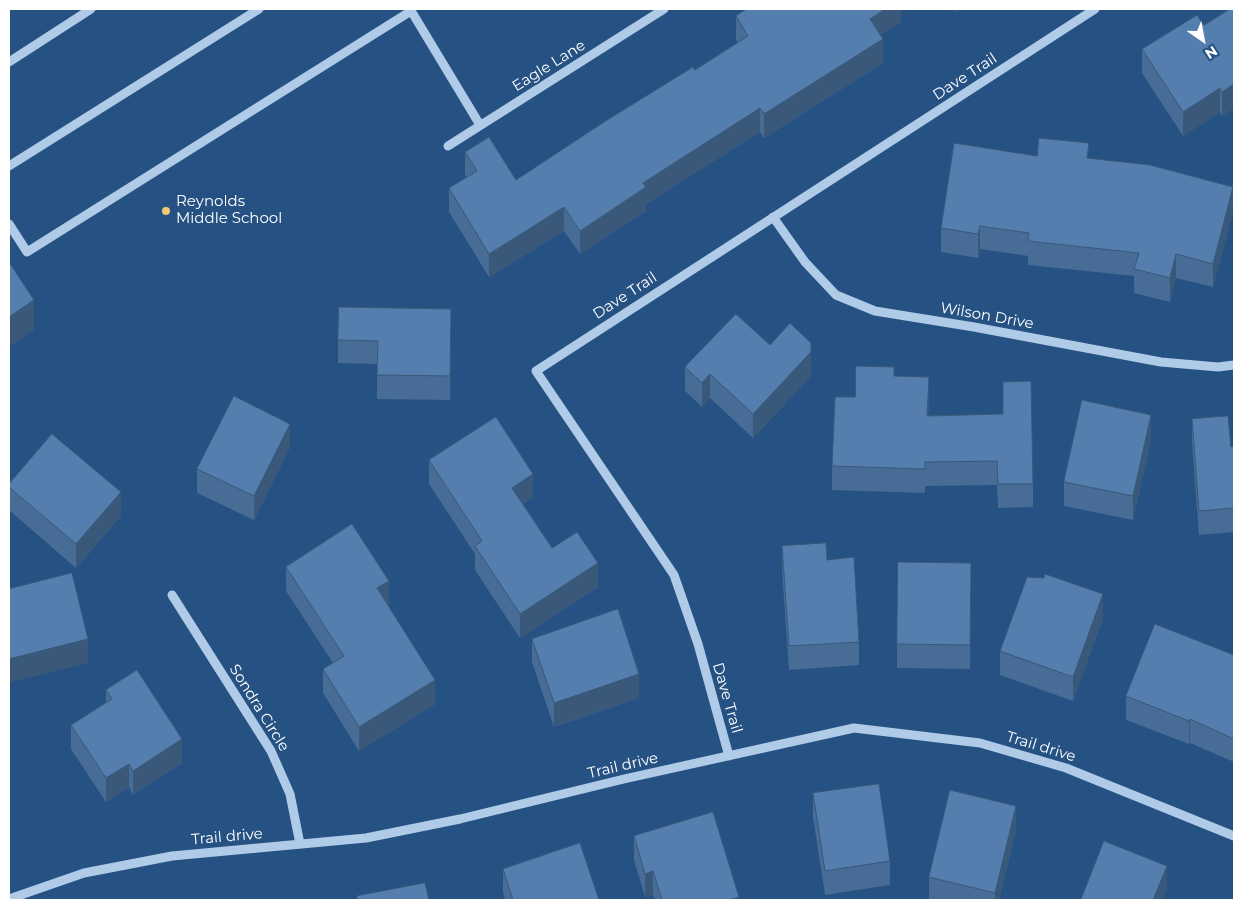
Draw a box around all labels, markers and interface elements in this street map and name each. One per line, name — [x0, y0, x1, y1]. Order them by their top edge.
north arrow — [1178, 15, 1228, 65]
street label: Eagle Lane — [509, 36, 589, 96]
text: N — [1202, 42, 1221, 63]
street label: Dave Trail — [930, 50, 1000, 104]
place label: Reynolds Middle School — [176, 193, 282, 228]
marker: Reynolds Middle School — [160, 205, 172, 217]
street label: Dave Trail — [590, 269, 660, 323]
street label: Wilson Drive — [939, 299, 1035, 333]
street label: Sondra Circle — [225, 661, 293, 755]
street label: Dave Trail — [708, 661, 746, 735]
street label: Trail drive — [1004, 728, 1078, 766]
street label: Trail drive — [586, 749, 660, 783]
street label: Trail drive — [190, 825, 264, 849]

